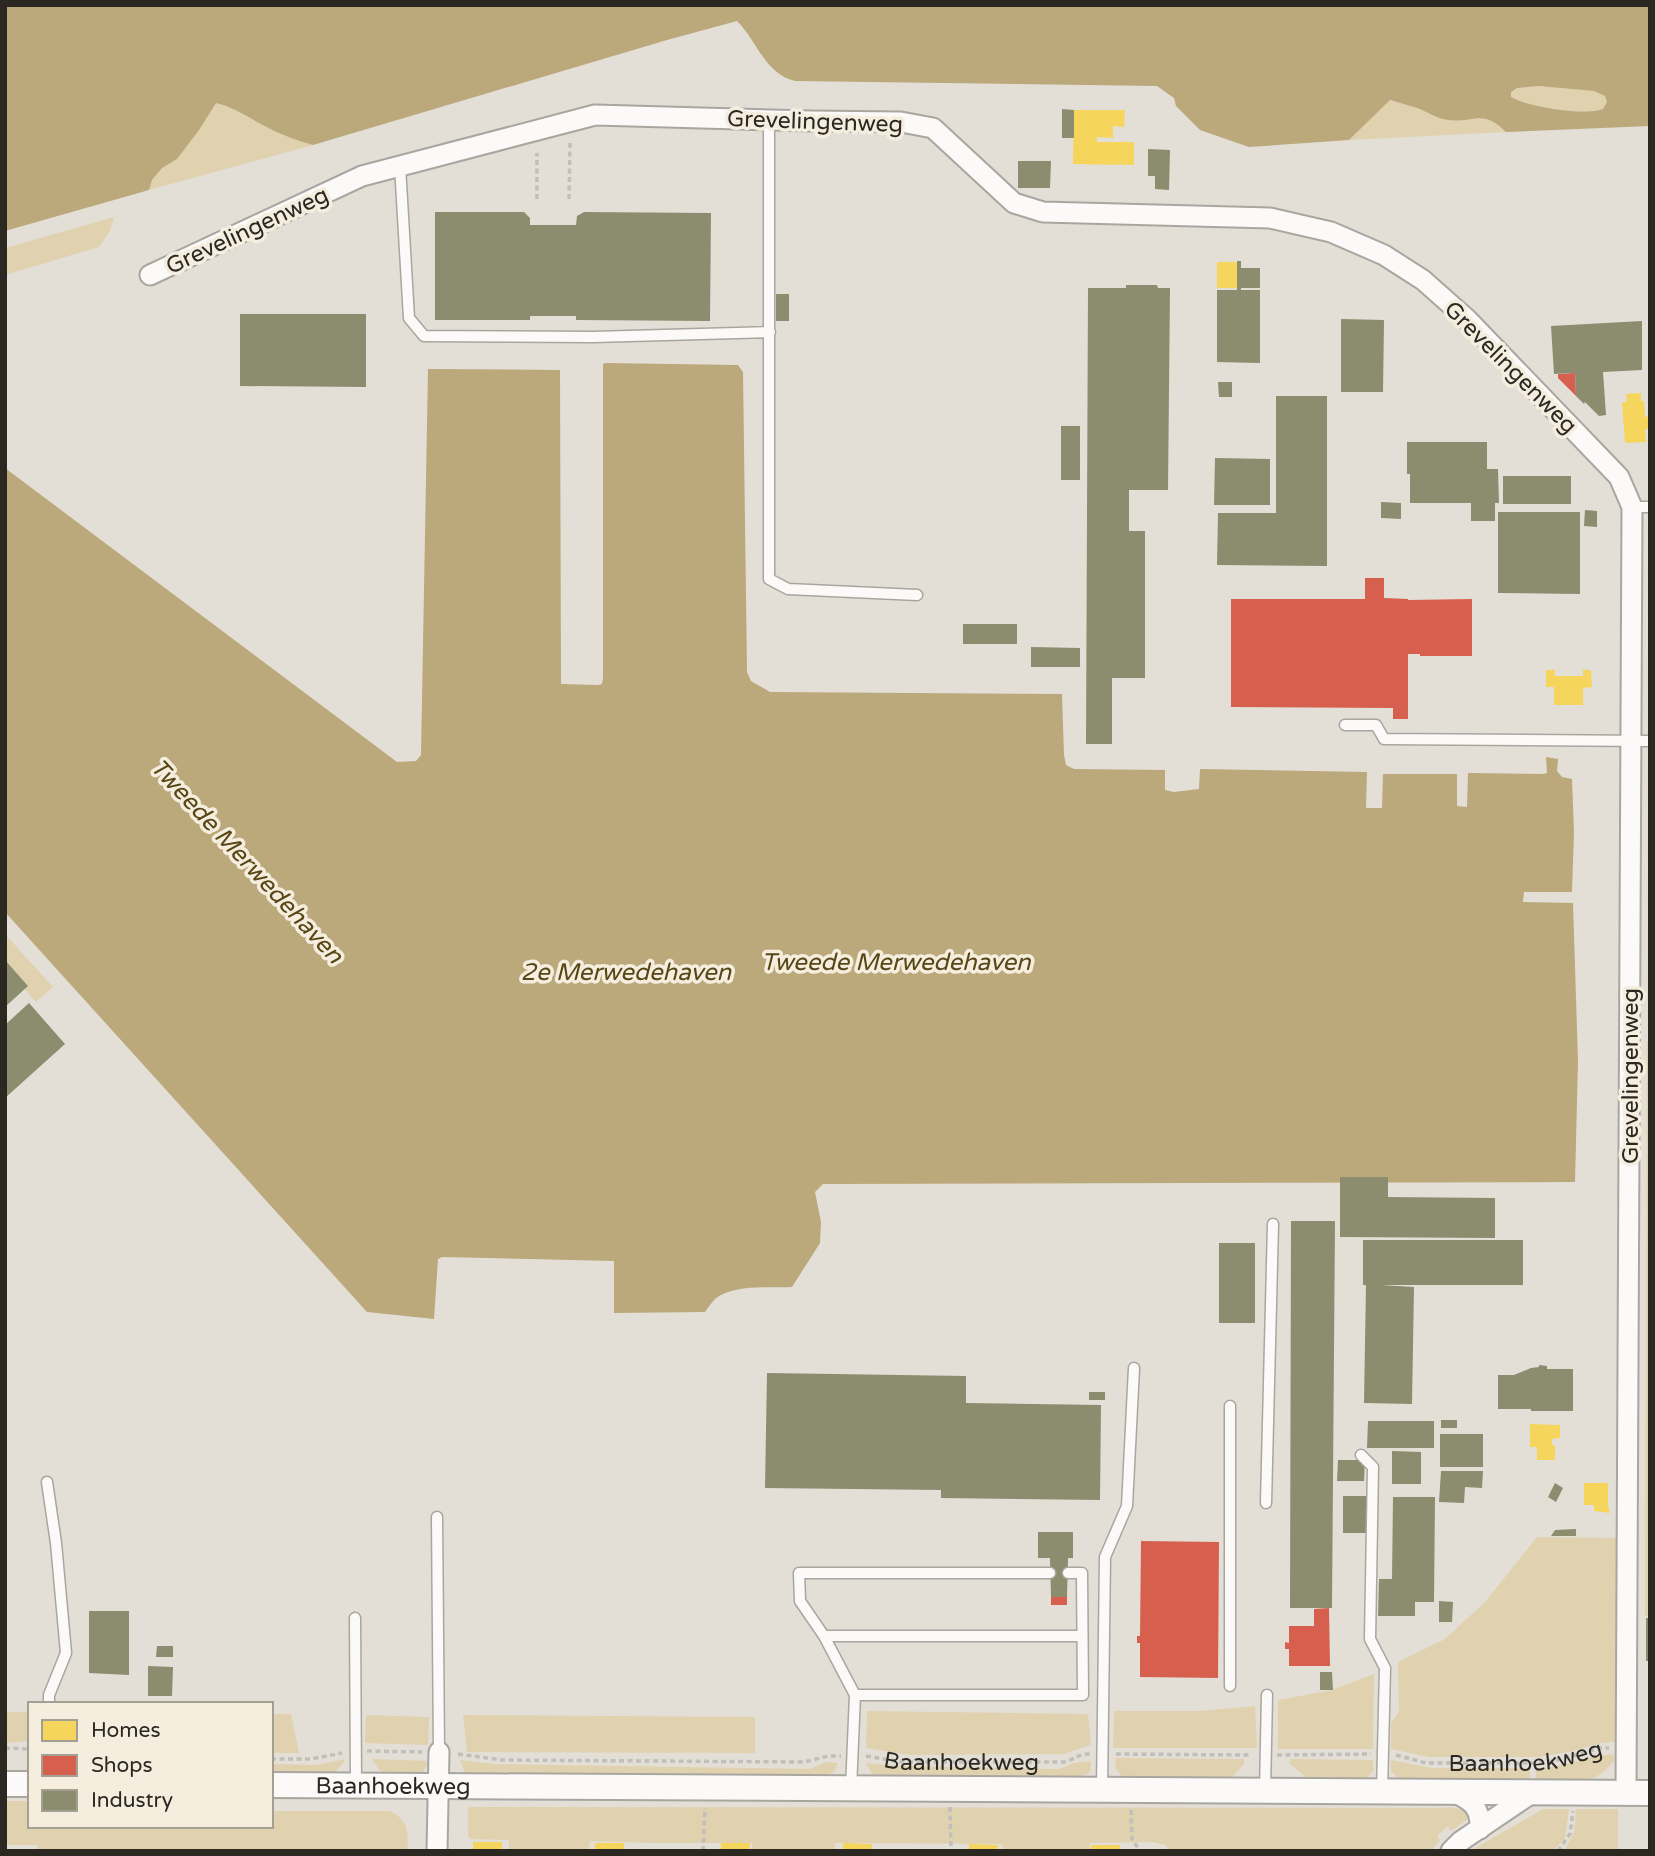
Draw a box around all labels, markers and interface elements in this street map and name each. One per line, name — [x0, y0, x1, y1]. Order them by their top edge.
street label: Grevelingenweg — [726, 105, 904, 139]
street label: Grevelingenweg — [162, 181, 333, 281]
street label: Grevelingenweg — [1438, 296, 1582, 440]
water label: Tweede Merwedehaven — [144, 753, 350, 971]
water label: Tweede Merwedehaven — [761, 948, 1032, 977]
water label: 2e Merwedehaven — [521, 958, 733, 987]
street label: Grevelingenweg — [1617, 988, 1645, 1164]
legend — [28, 1702, 273, 1828]
text: Homes — [91, 1718, 161, 1743]
street label: Baanhoekweg — [1448, 1735, 1606, 1778]
street label: Baanhoekweg — [882, 1746, 1039, 1777]
text: Shops — [91, 1753, 153, 1778]
street label: Baanhoekweg — [315, 1772, 471, 1801]
text: Industry — [91, 1788, 173, 1813]

